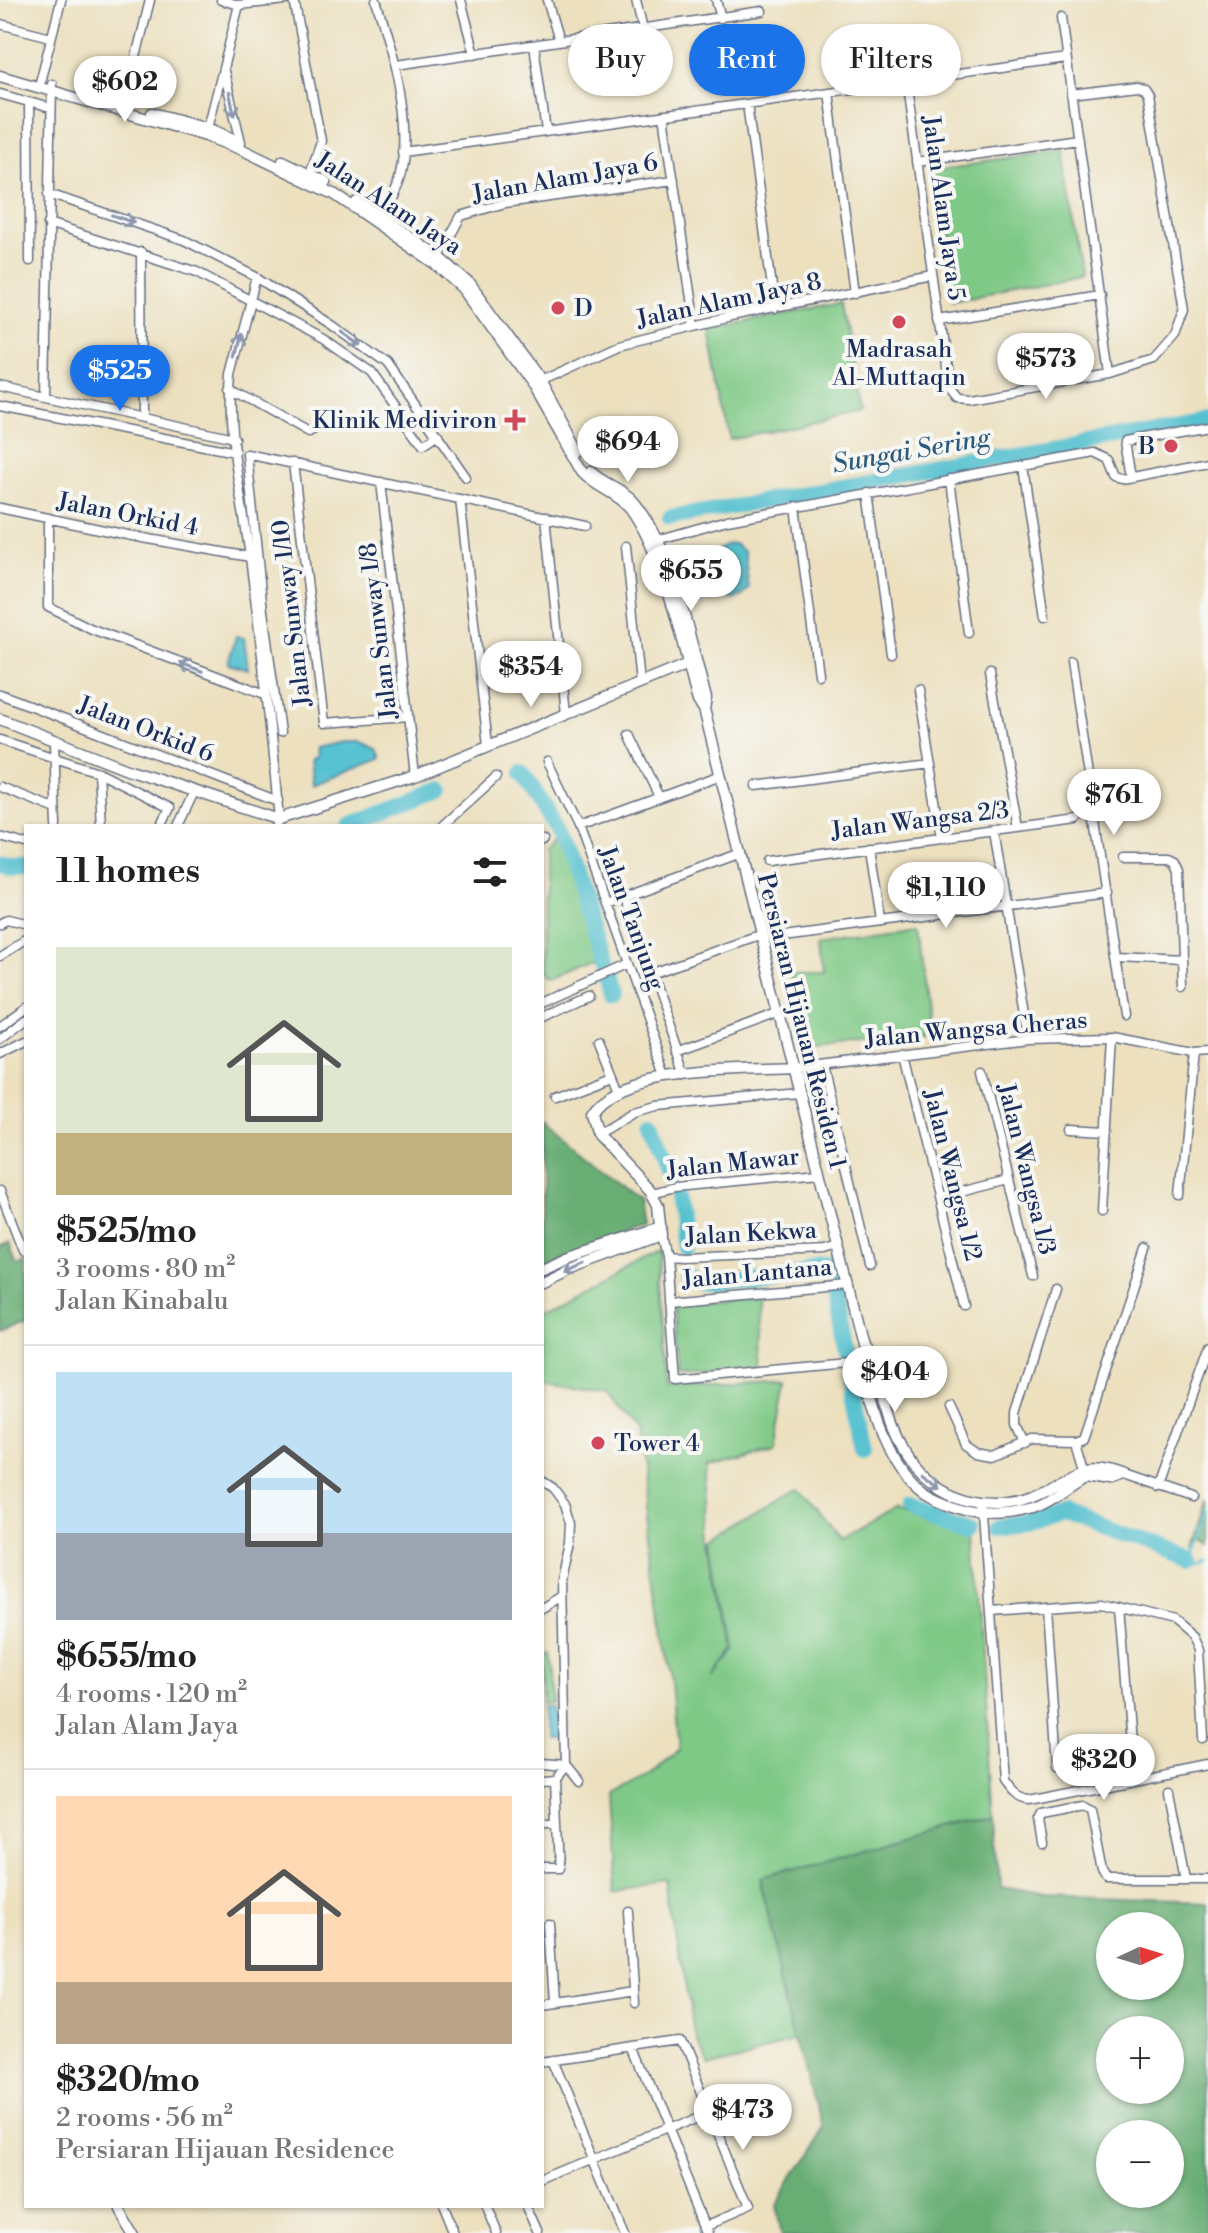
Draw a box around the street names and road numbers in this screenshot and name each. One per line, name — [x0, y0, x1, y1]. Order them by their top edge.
street label: Jalan Alam Jaya 5 — [915, 113, 971, 303]
street label: Jalan Alam Jaya — [309, 145, 468, 263]
street label: Jalan Alam Jaya 6 — [469, 148, 660, 210]
street label: Jalan Alam Jaya 8 — [633, 267, 824, 335]
street label: Jalan Orkid 4 — [54, 486, 201, 543]
street label: Jalan Sunway 1/10 — [266, 518, 318, 709]
street label: Jalan Sunway 1/8 — [353, 541, 405, 722]
street label: Jalan Orkid 6 — [72, 690, 218, 770]
street label: Jalan Wangsa 2/3 — [828, 795, 1011, 847]
street label: Jalan Tanjung — [591, 841, 671, 995]
street label: Persiaran Hijauan Residen 1 — [750, 870, 852, 1173]
street label: Jalan Wangsa Cheras — [863, 1005, 1089, 1055]
street label: Jalan Wangsa 1/3 — [990, 1079, 1062, 1258]
street label: Jalan Wangsa 1/2 — [916, 1085, 988, 1264]
street label: Jalan Mawar — [664, 1142, 801, 1186]
street label: Jalan Kekwa — [684, 1216, 818, 1252]
street label: Jalan Lantana — [680, 1252, 834, 1296]

